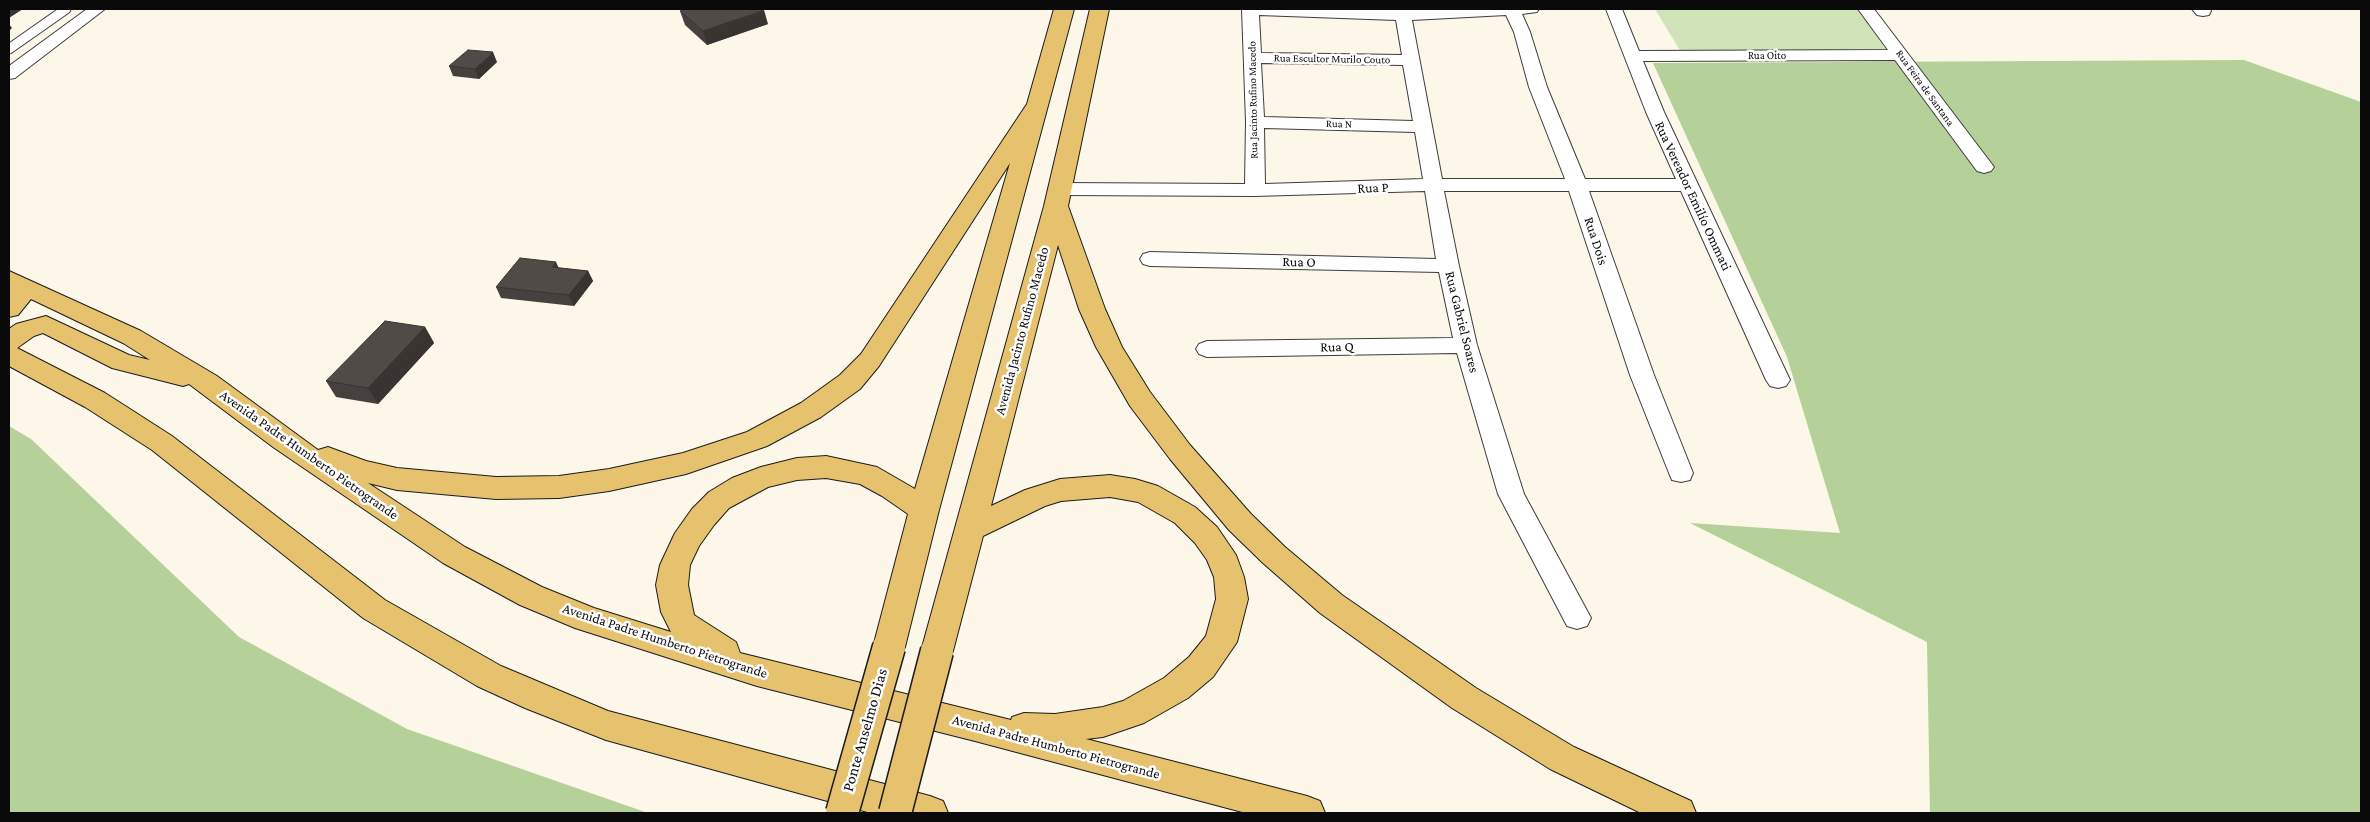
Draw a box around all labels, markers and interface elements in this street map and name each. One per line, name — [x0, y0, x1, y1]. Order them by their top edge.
street label: Rua Jacinto Rufino Macedo — [1245, 41, 1261, 159]
street label: Rua Feira de Santana — [1893, 47, 1957, 129]
street label: Rua Oito — [1748, 49, 1786, 63]
street label: Rua Escultor Murilo Couto — [1274, 51, 1390, 67]
street label: Rua N — [1326, 117, 1352, 131]
street label: Rua Vereador Emilío Ommati — [1651, 119, 1735, 273]
street label: Rua P — [1357, 179, 1389, 197]
street label: Rua Dois — [1580, 215, 1612, 267]
street label: Avenida Jacinto Rufino Macedo — [991, 245, 1053, 417]
street label: Rua O — [1282, 253, 1316, 271]
street label: Rua Gabriel Soares — [1441, 269, 1483, 375]
street label: Rua Q — [1320, 338, 1354, 356]
street label: Avenida Padre Humberto Pietrogrande — [216, 387, 402, 523]
street label: Avenida Padre Humberto Pietrogrande — [560, 600, 770, 682]
street label: Ponte Anselmo Dias — [838, 666, 892, 794]
street label: Avenida Padre Humberto Pietrogrande — [950, 711, 1162, 783]

